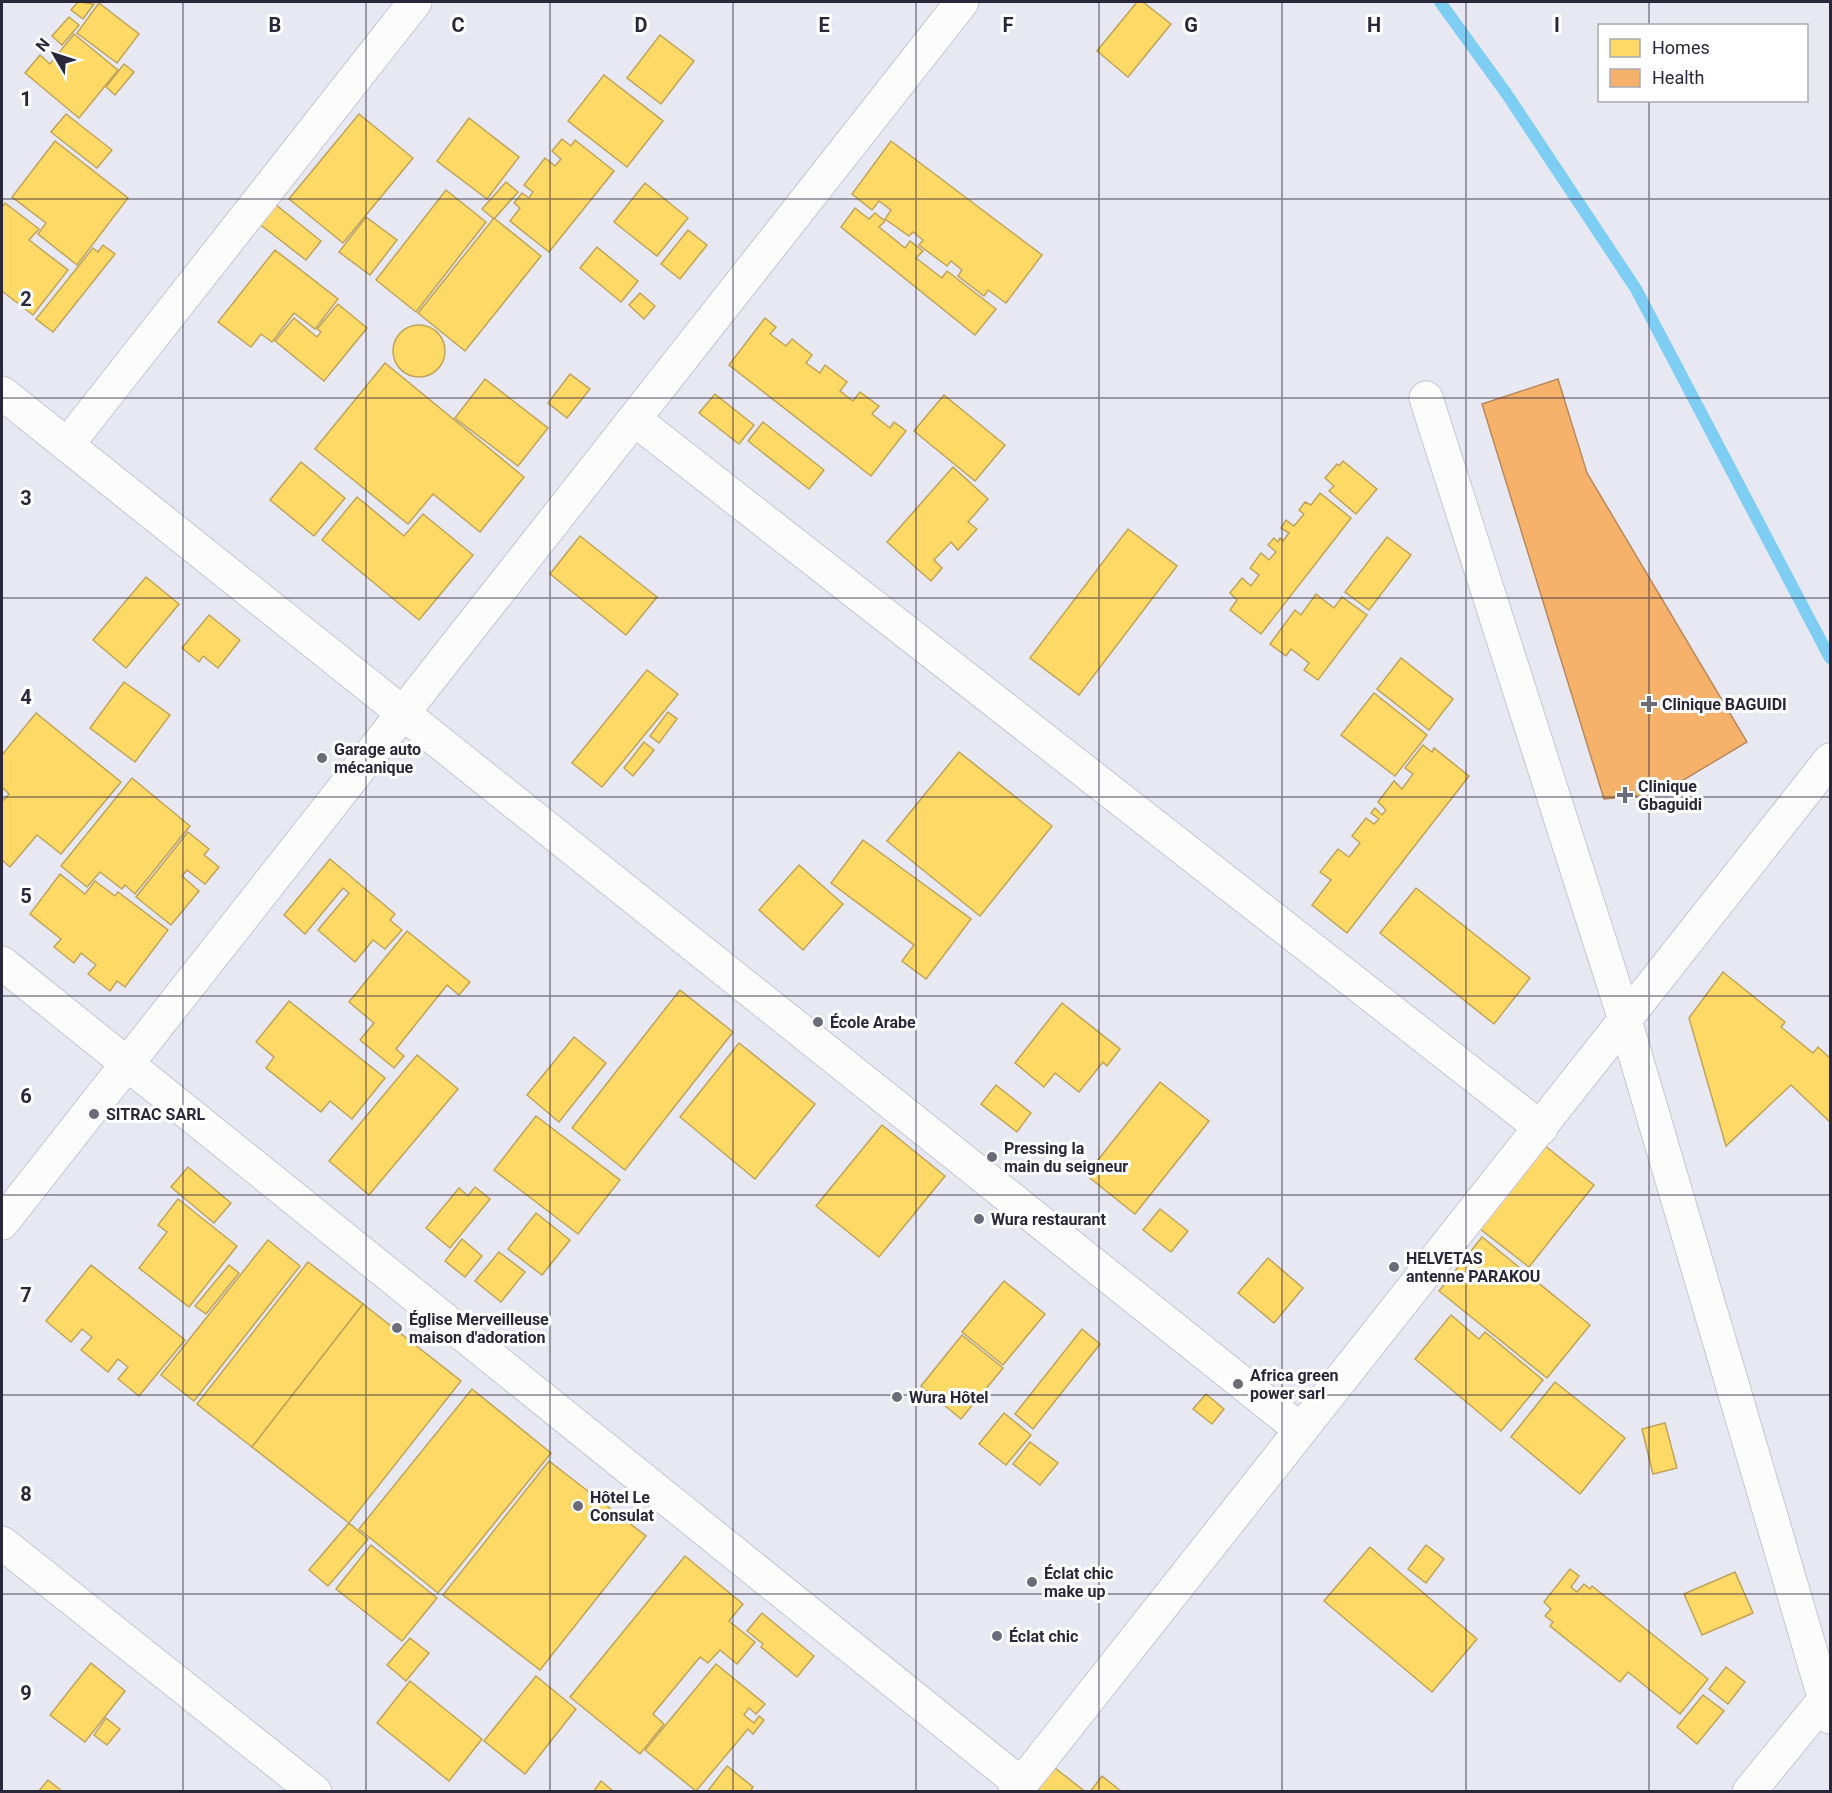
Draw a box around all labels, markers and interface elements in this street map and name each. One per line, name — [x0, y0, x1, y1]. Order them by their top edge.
text: B — [269, 13, 281, 37]
text: C — [451, 13, 465, 37]
text: D — [635, 13, 648, 37]
text: E — [818, 13, 830, 37]
text: F — [1003, 13, 1014, 37]
text: G — [1184, 13, 1198, 37]
text: H — [1367, 13, 1381, 37]
text: I — [1554, 13, 1560, 37]
north arrow — [24, 24, 84, 84]
legend — [1598, 24, 1808, 102]
text: N — [32, 35, 54, 55]
text: Homes — [1652, 37, 1710, 58]
text: Health — [1652, 67, 1704, 88]
text: 1 — [20, 87, 32, 111]
text: 2 — [20, 287, 32, 311]
text: 3 — [20, 486, 32, 510]
text: 4 — [20, 685, 32, 709]
marker: Clinique BAGUIDI — [1640, 695, 1658, 713]
place label: Clinique BAGUIDI — [1662, 695, 1787, 714]
place label: Garage auto mécanique — [334, 740, 421, 777]
marker: Garage auto mécanique — [315, 751, 329, 765]
place label: Clinique Gbaguidi — [1638, 777, 1702, 814]
marker: Clinique Gbaguidi — [1616, 786, 1634, 804]
text: 5 — [20, 884, 32, 908]
place label: École Arabe — [830, 1013, 916, 1032]
marker: École Arabe — [811, 1015, 825, 1029]
text: 6 — [20, 1084, 32, 1108]
place label: SITRAC SARL — [106, 1105, 205, 1124]
marker: SITRAC SARL — [87, 1107, 101, 1121]
place label: Pressing la main du seigneur — [1004, 1139, 1128, 1176]
marker: Pressing la main du seigneur — [985, 1150, 999, 1164]
place label: Wura restaurant — [991, 1210, 1107, 1229]
marker: Wura restaurant — [972, 1212, 986, 1226]
place label: HELVETAS antenne PARAKOU — [1406, 1249, 1540, 1286]
marker: HELVETAS antenne PARAKOU — [1387, 1260, 1401, 1274]
text: 7 — [20, 1283, 32, 1307]
place label: Église Merveilleuse maison d'adoration — [409, 1310, 549, 1347]
marker: Église Merveilleuse maison d'adoration — [390, 1321, 404, 1335]
place label: Africa green power sarl — [1250, 1366, 1339, 1403]
marker: Africa green power sarl — [1231, 1377, 1245, 1391]
place label: Wura Hôtel — [909, 1388, 989, 1407]
marker: Wura Hôtel — [890, 1390, 904, 1404]
text: 8 — [20, 1482, 32, 1506]
place label: Hôtel Le Consulat — [590, 1488, 654, 1525]
marker: Hôtel Le Consulat — [571, 1499, 585, 1513]
place label: Éclat chic make up — [1044, 1564, 1113, 1601]
marker: Éclat chic make up — [1025, 1575, 1039, 1589]
place label: Éclat chic — [1009, 1627, 1078, 1646]
marker: Éclat chic — [990, 1629, 1004, 1643]
text: 9 — [20, 1681, 32, 1705]

